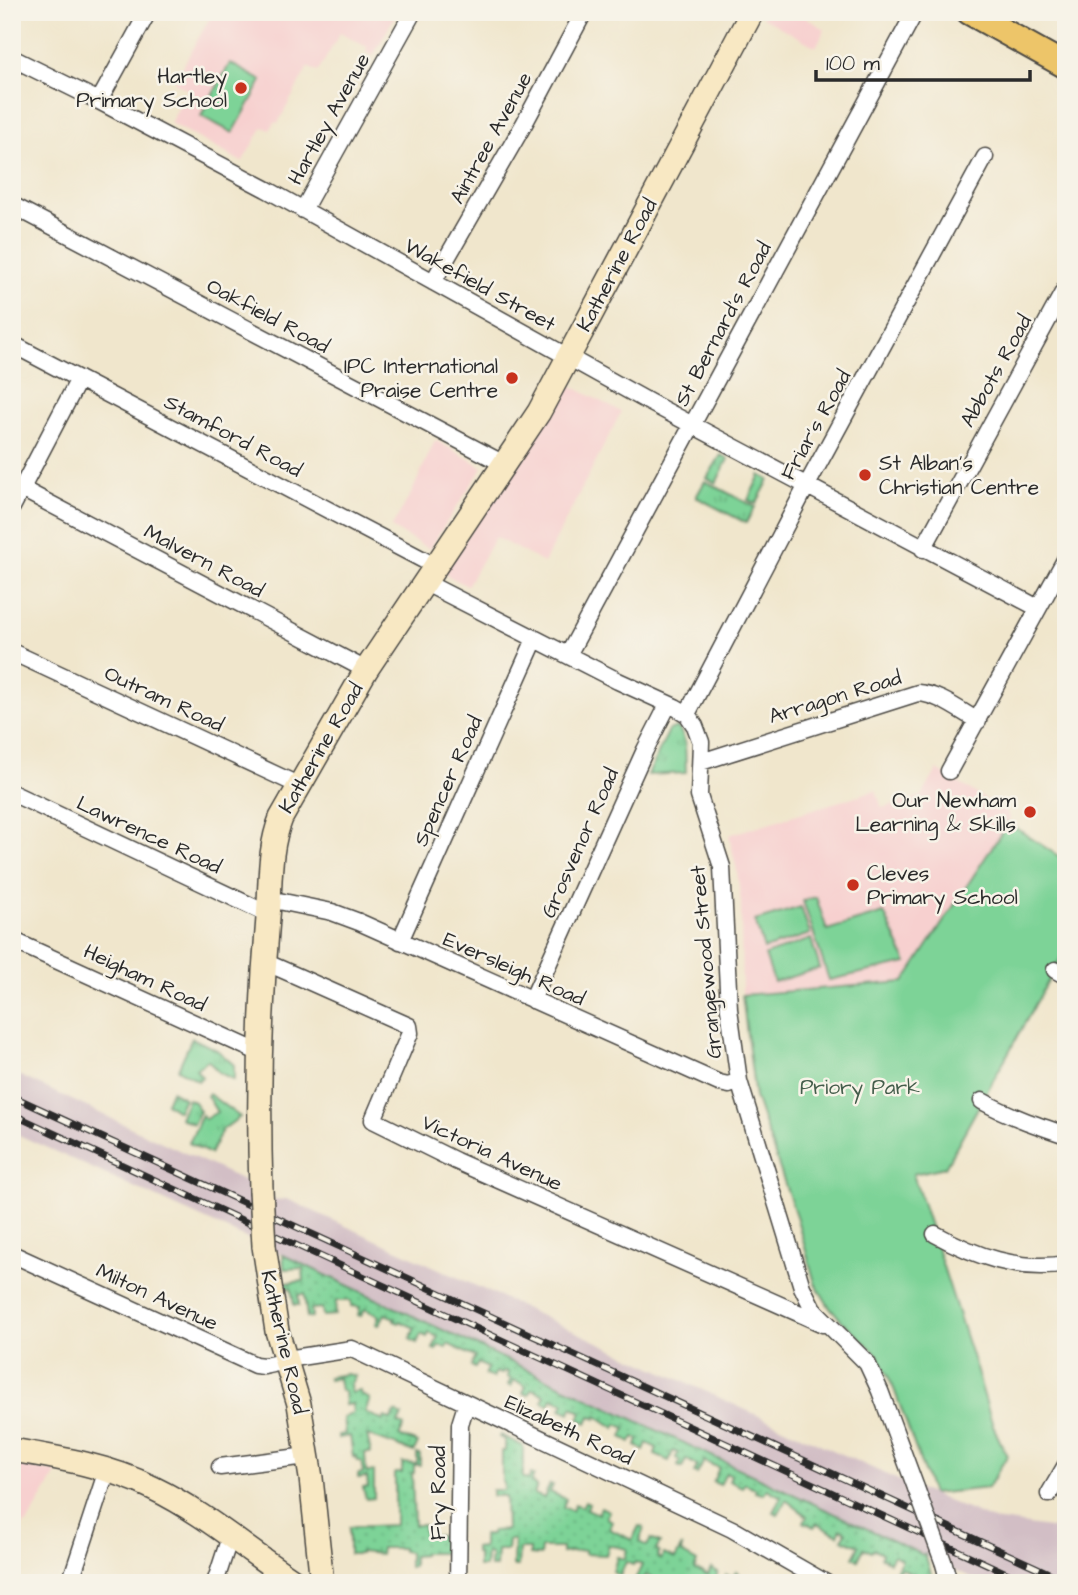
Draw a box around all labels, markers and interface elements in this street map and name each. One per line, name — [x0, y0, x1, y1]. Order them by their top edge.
scale bar — [816, 38, 1029, 82]
street label: Hartley Avenue — [281, 48, 379, 191]
text: 100 m — [826, 49, 881, 78]
place label: Hartley Primary School — [76, 62, 227, 117]
street label: Aintree Avenue — [443, 67, 539, 209]
marker: Hartley Primary School — [233, 80, 249, 96]
street label: Katherine Road — [570, 193, 664, 337]
street label: Wakefield Street — [399, 231, 561, 339]
street label: St Bernard's Road — [667, 236, 779, 411]
street label: Oakfield Road — [201, 271, 335, 361]
street label: Abbots Road — [953, 309, 1039, 432]
place label: IPC International Praise Centre — [344, 352, 498, 405]
street label: Friar's Road — [774, 364, 858, 485]
marker: IPC International Praise Centre — [504, 370, 520, 386]
street label: Stamford Road — [159, 387, 307, 485]
place label: St Alban's Christian Centre — [879, 449, 1039, 502]
marker: St Alban's Christian Centre — [857, 467, 873, 483]
street label: Malvern Road — [139, 517, 269, 605]
street label: Outram Road — [100, 659, 229, 739]
street label: Arragon Road — [765, 663, 906, 733]
street label: Katherine Road — [272, 677, 370, 819]
street label: Spencer Road — [406, 711, 491, 851]
street label: Grosvenor Road — [534, 763, 626, 923]
place label: Our Newham Learning & Skills — [855, 786, 1017, 841]
street label: Lawrence Road — [72, 789, 226, 881]
marker: Our Newham Learning & Skills — [1022, 804, 1038, 820]
place label: Cleves Primary School — [867, 859, 1018, 914]
street label: Grangewood Street — [683, 863, 731, 1060]
marker: Cleves Primary School — [845, 877, 861, 893]
street label: Eversleigh Road — [438, 925, 590, 1015]
street label: Heigham Road — [78, 937, 211, 1021]
park label: Priory Park — [800, 1073, 920, 1104]
street label: Victoria Avenue — [417, 1108, 567, 1198]
street label: Milton Avenue — [91, 1256, 223, 1338]
street label: Katherine Road — [253, 1267, 315, 1417]
street label: Elizabeth Road — [500, 1388, 638, 1473]
street label: Fry Road — [424, 1446, 455, 1540]

